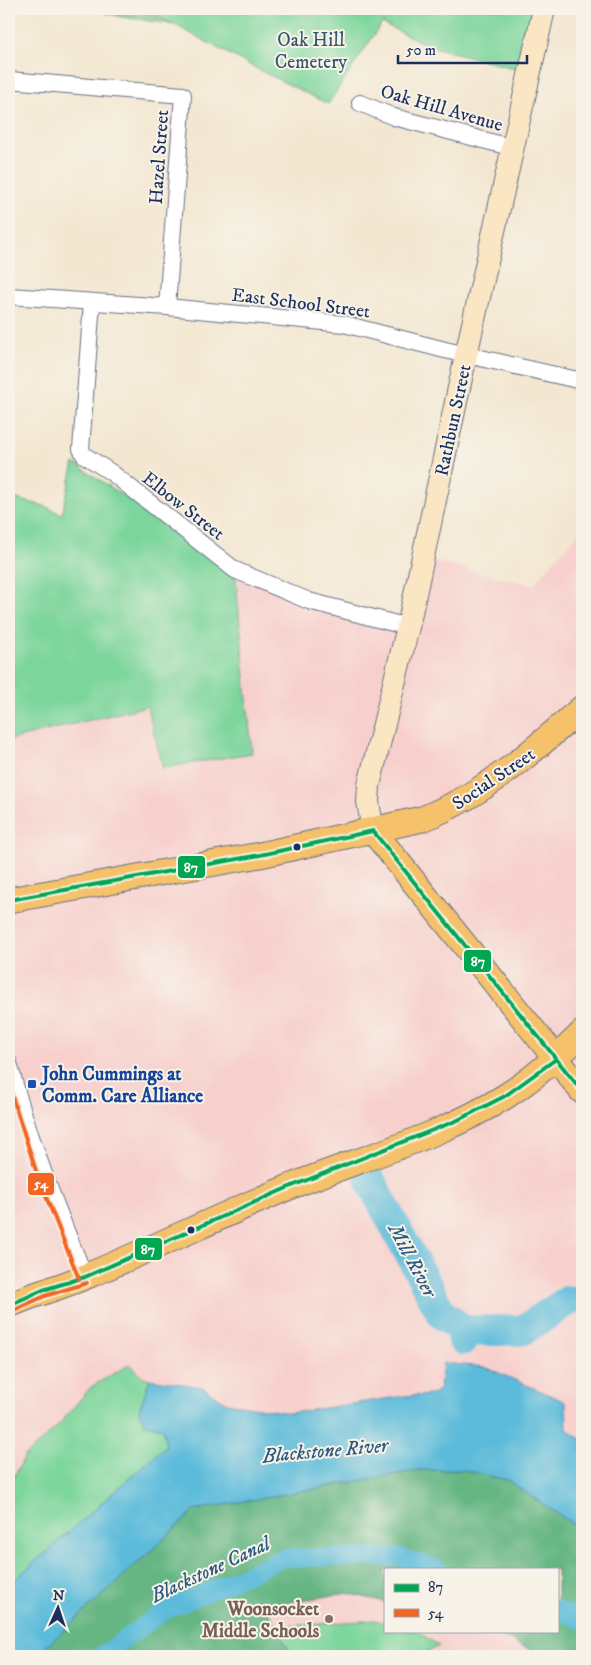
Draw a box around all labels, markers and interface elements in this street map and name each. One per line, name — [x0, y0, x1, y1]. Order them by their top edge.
park label: Oak Hill Cemetery — [275, 29, 348, 74]
scale bar — [398, 32, 527, 64]
text: 50 m — [406, 41, 436, 60]
street label: Oak Hill Avenue — [378, 80, 506, 137]
street label: Hazel Street — [145, 109, 174, 205]
street label: East School Street — [230, 284, 371, 323]
street label: Rathbun Street — [430, 362, 477, 478]
street label: Elbow Street — [137, 467, 229, 546]
street label: Social Street — [448, 743, 540, 815]
unlabelled marker — [292, 842, 302, 852]
line badge: 87 — [177, 855, 206, 879]
text: 87 — [184, 859, 198, 877]
line badge: 87 — [463, 949, 492, 973]
text: 87 — [471, 953, 485, 971]
place label: John Cummings at Comm. Care Alliance — [40, 1063, 203, 1108]
marker: John Cummings at Comm. Care Alliance — [26, 1078, 38, 1090]
line badge: 54 — [27, 1172, 55, 1196]
text: 54 — [33, 1175, 49, 1193]
water label: Mill River — [381, 1218, 442, 1304]
unlabelled marker — [186, 1225, 196, 1235]
line badge: 87 — [134, 1237, 163, 1261]
text: 87 — [141, 1241, 155, 1259]
water label: Blackstone River — [260, 1433, 391, 1470]
water label: Blackstone Canal — [146, 1531, 276, 1609]
legend — [384, 1568, 558, 1632]
text: 87 — [428, 1578, 444, 1597]
north arrow — [32, 1582, 82, 1632]
text: N — [52, 1587, 65, 1605]
place label: Woonsocket Middle Schools — [202, 1598, 320, 1643]
text: 54 — [428, 1604, 444, 1623]
marker: Woonsocket Middle Schools — [323, 1613, 335, 1625]

